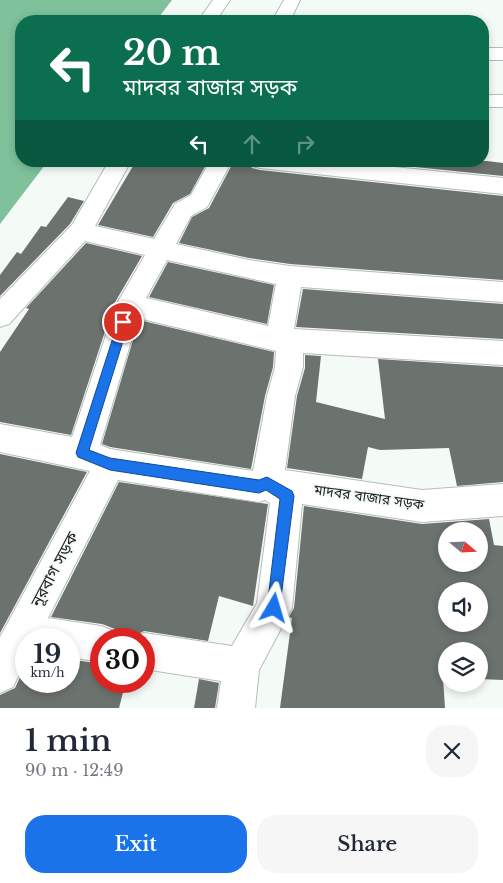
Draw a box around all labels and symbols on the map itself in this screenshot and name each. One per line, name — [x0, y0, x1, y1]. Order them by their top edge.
pin — [102, 301, 144, 343]
street label: মাদবর বাজার সড়ক — [312, 480, 426, 514]
north arrow — [438, 522, 488, 572]
street label: নূরবাগ সড়ক — [25, 527, 83, 611]
position arrow — [247, 581, 299, 633]
speed limit sign: 30 — [90, 628, 155, 693]

